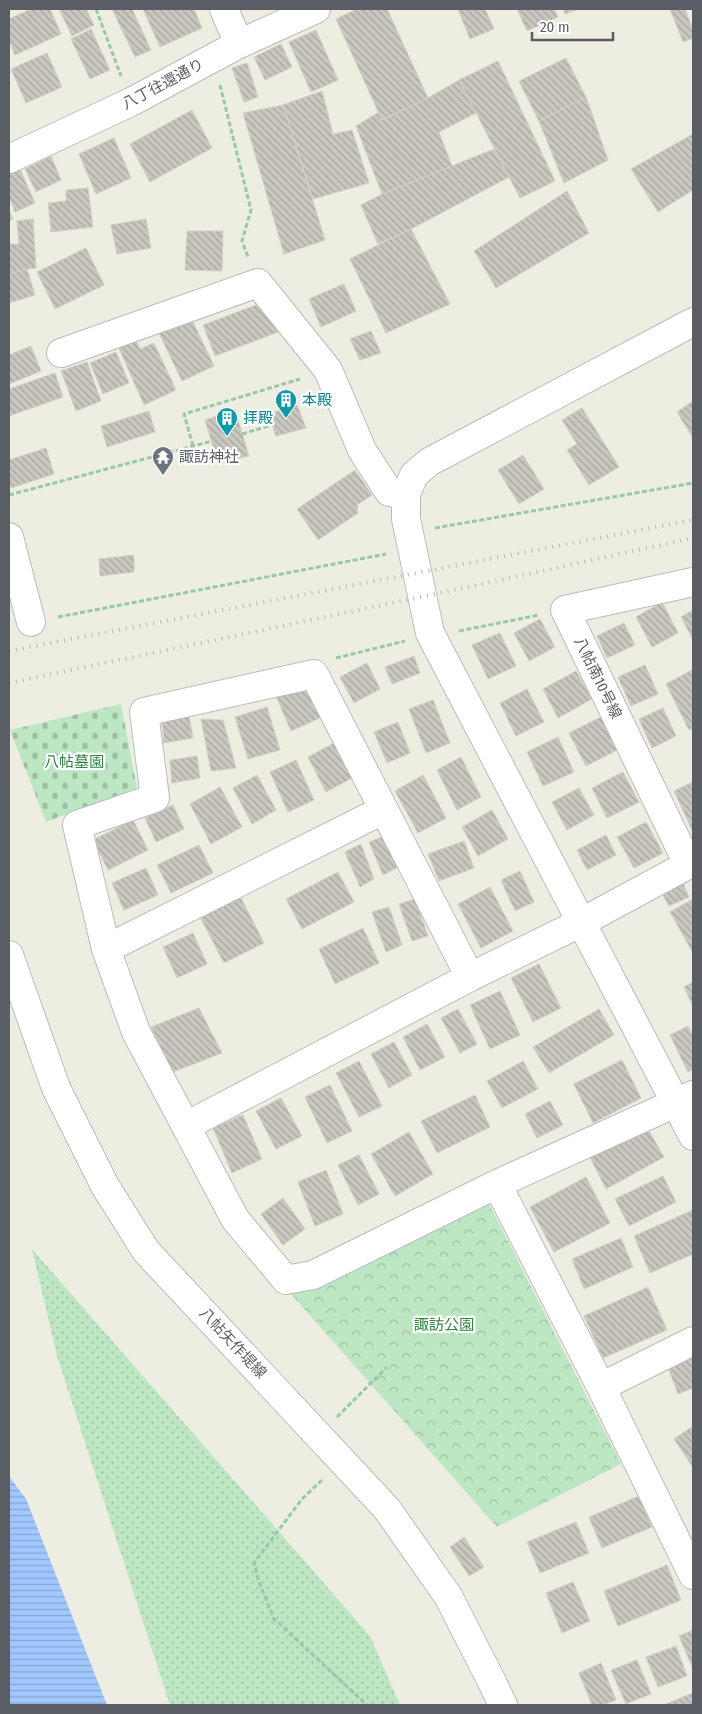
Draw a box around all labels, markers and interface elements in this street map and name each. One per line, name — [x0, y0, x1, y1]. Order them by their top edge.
scale bar — [532, 10, 613, 42]
text: 20 m — [540, 18, 570, 36]
street label: 八丁往還通り — [119, 55, 207, 113]
building icon: 本殿 — [274, 388, 298, 419]
place label: 本殿 — [302, 391, 332, 409]
building icon: 拝殿 — [215, 406, 239, 437]
place label: 拝殿 — [243, 409, 273, 427]
temple icon: 諏訪神社 — [151, 445, 175, 476]
place label: 諏訪神社 — [179, 448, 239, 466]
street label: 八帖南10号線 — [570, 634, 626, 722]
park label: 八帖墓園 — [44, 753, 104, 771]
street label: 八帖矢作堤線 — [196, 1304, 270, 1382]
park label: 諏訪公園 — [414, 1316, 474, 1334]

